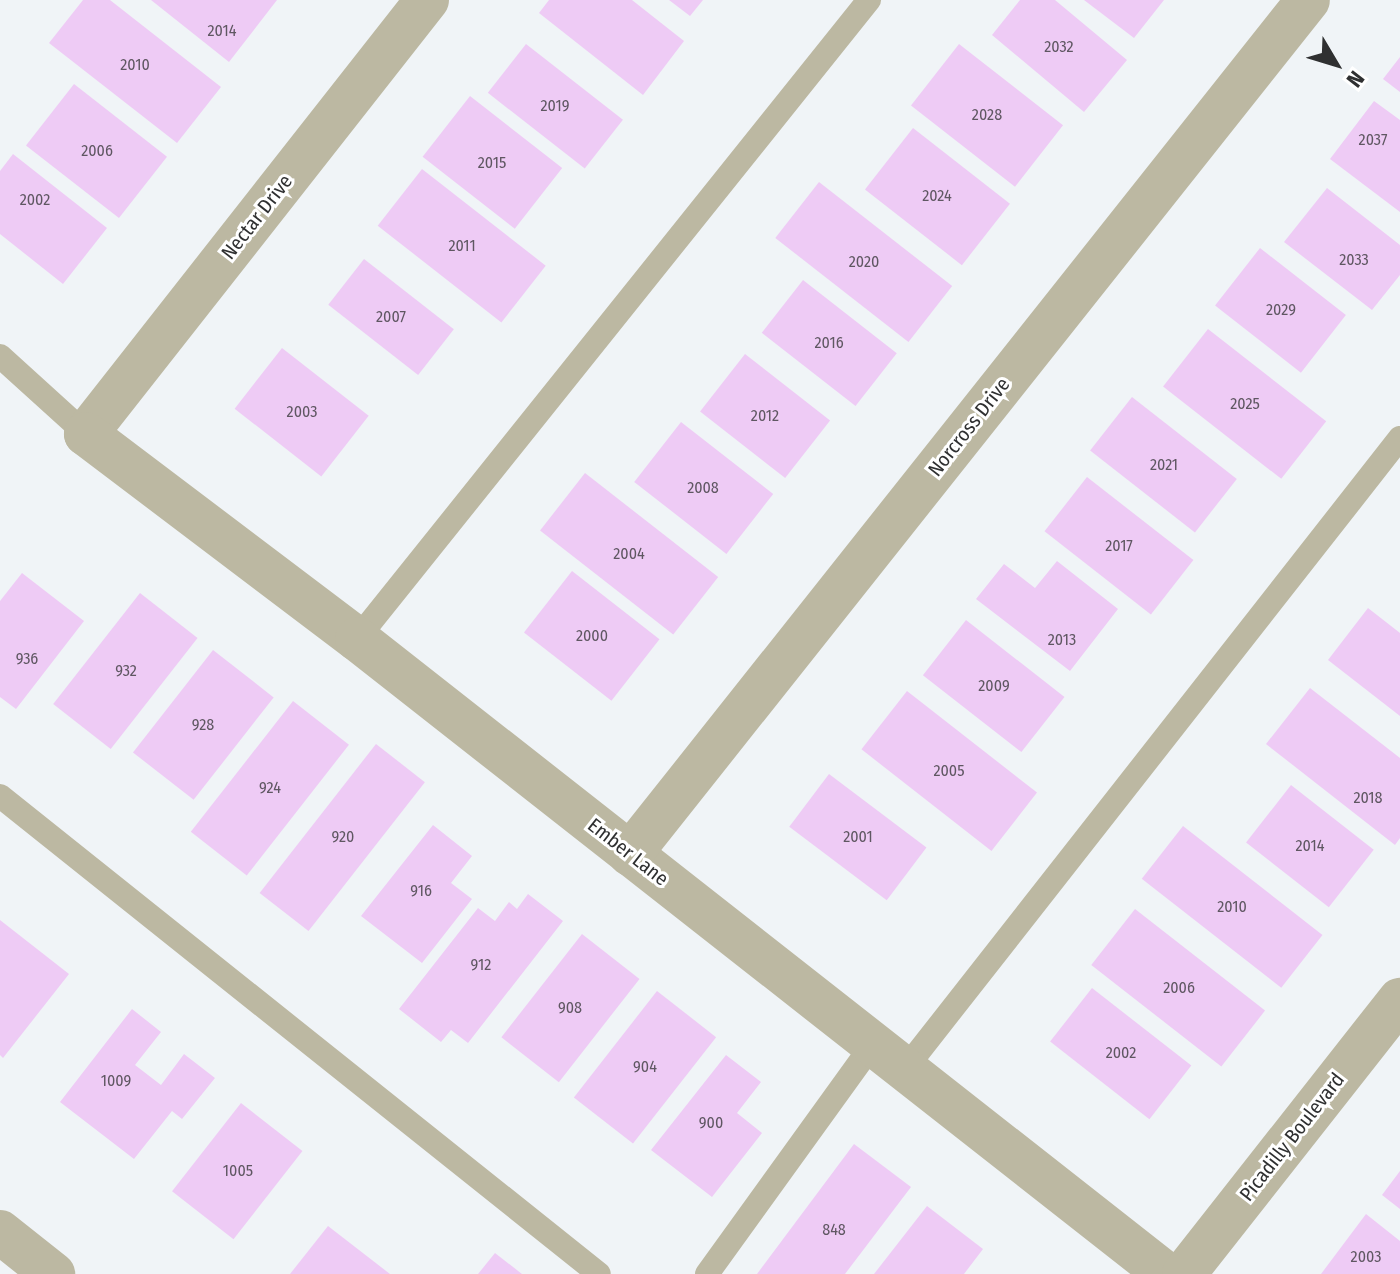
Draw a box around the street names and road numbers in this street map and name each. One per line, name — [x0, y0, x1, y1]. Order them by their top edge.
street label: Nectar Drive — [217, 170, 297, 264]
street label: Norcross Drive — [923, 373, 1015, 481]
street label: Ember Lane — [583, 813, 673, 891]
street label: Picadilly Boulevard — [1235, 1068, 1349, 1206]

